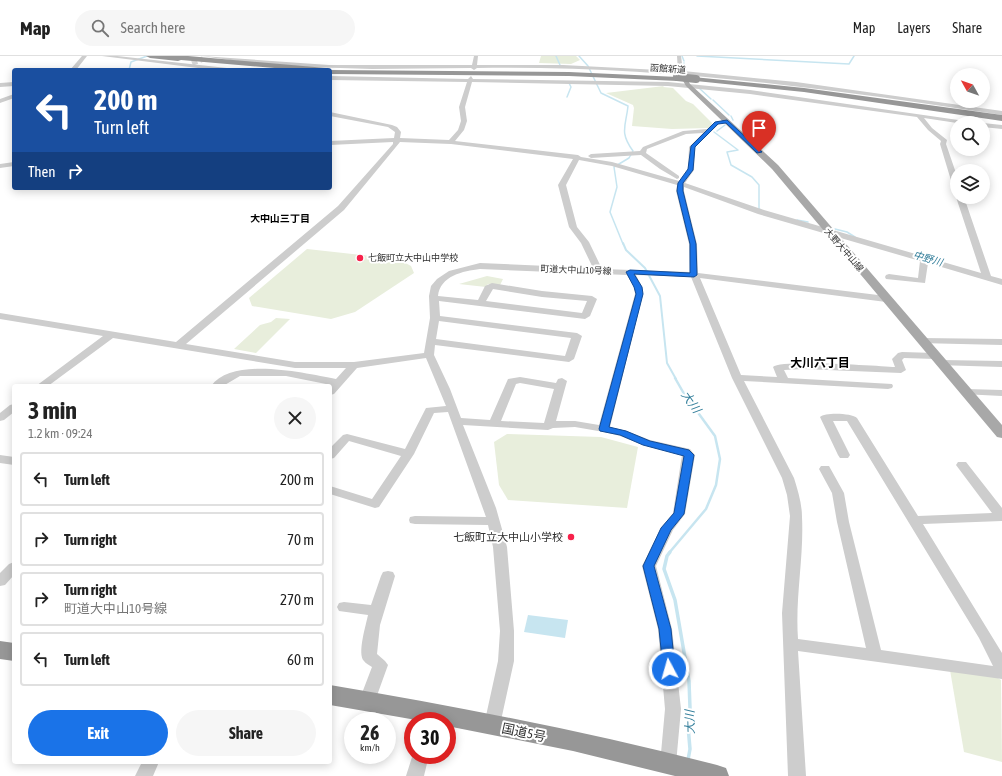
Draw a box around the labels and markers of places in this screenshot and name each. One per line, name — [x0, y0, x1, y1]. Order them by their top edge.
pin — [742, 111, 776, 152]
marker: 七飯町立大中山中学校 — [355, 253, 365, 263]
place label: 七飯町立大中山中学校 — [368, 253, 458, 263]
place label: 七飯町立大中山小学校 — [453, 531, 563, 543]
marker: 七飯町立大中山小学校 — [566, 532, 576, 542]

